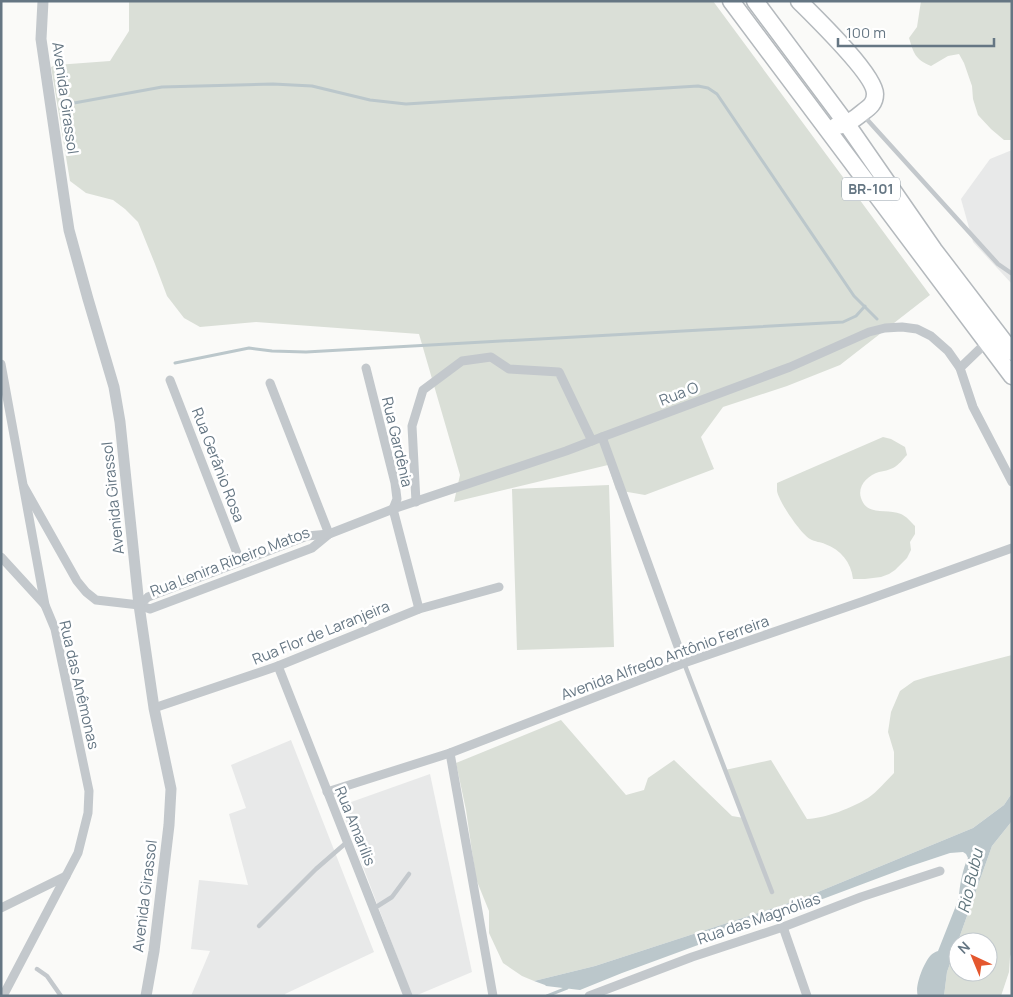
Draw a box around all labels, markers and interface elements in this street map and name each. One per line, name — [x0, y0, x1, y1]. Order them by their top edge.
scale bar — [838, 15, 994, 47]
text: 100 m — [846, 22, 886, 43]
street label: Avenida Girassol — [47, 40, 84, 155]
road number: BR-101 — [842, 178, 900, 200]
street label: Rua O — [656, 376, 702, 411]
street label: Rua Gardênia — [377, 395, 418, 489]
street label: Rua Gerânio Rosa — [187, 404, 250, 525]
street label: Avenida Girassol — [96, 441, 129, 555]
street label: Rua Lenira Ribeiro Matos — [147, 521, 313, 602]
street label: Rua Flor de Laranjeira — [249, 595, 393, 670]
street label: Avenida Alfredo Antônio Ferreira — [558, 610, 772, 705]
street label: Rua das Anêmonas — [54, 618, 105, 751]
street label: Rua Amarílis — [330, 783, 381, 869]
street label: Avenida Girassol — [127, 839, 162, 953]
water label: Rio Bubu — [952, 846, 988, 915]
street label: Rua das Magnólias — [695, 888, 823, 949]
north arrow — [948, 932, 998, 982]
text: N — [953, 937, 974, 958]

